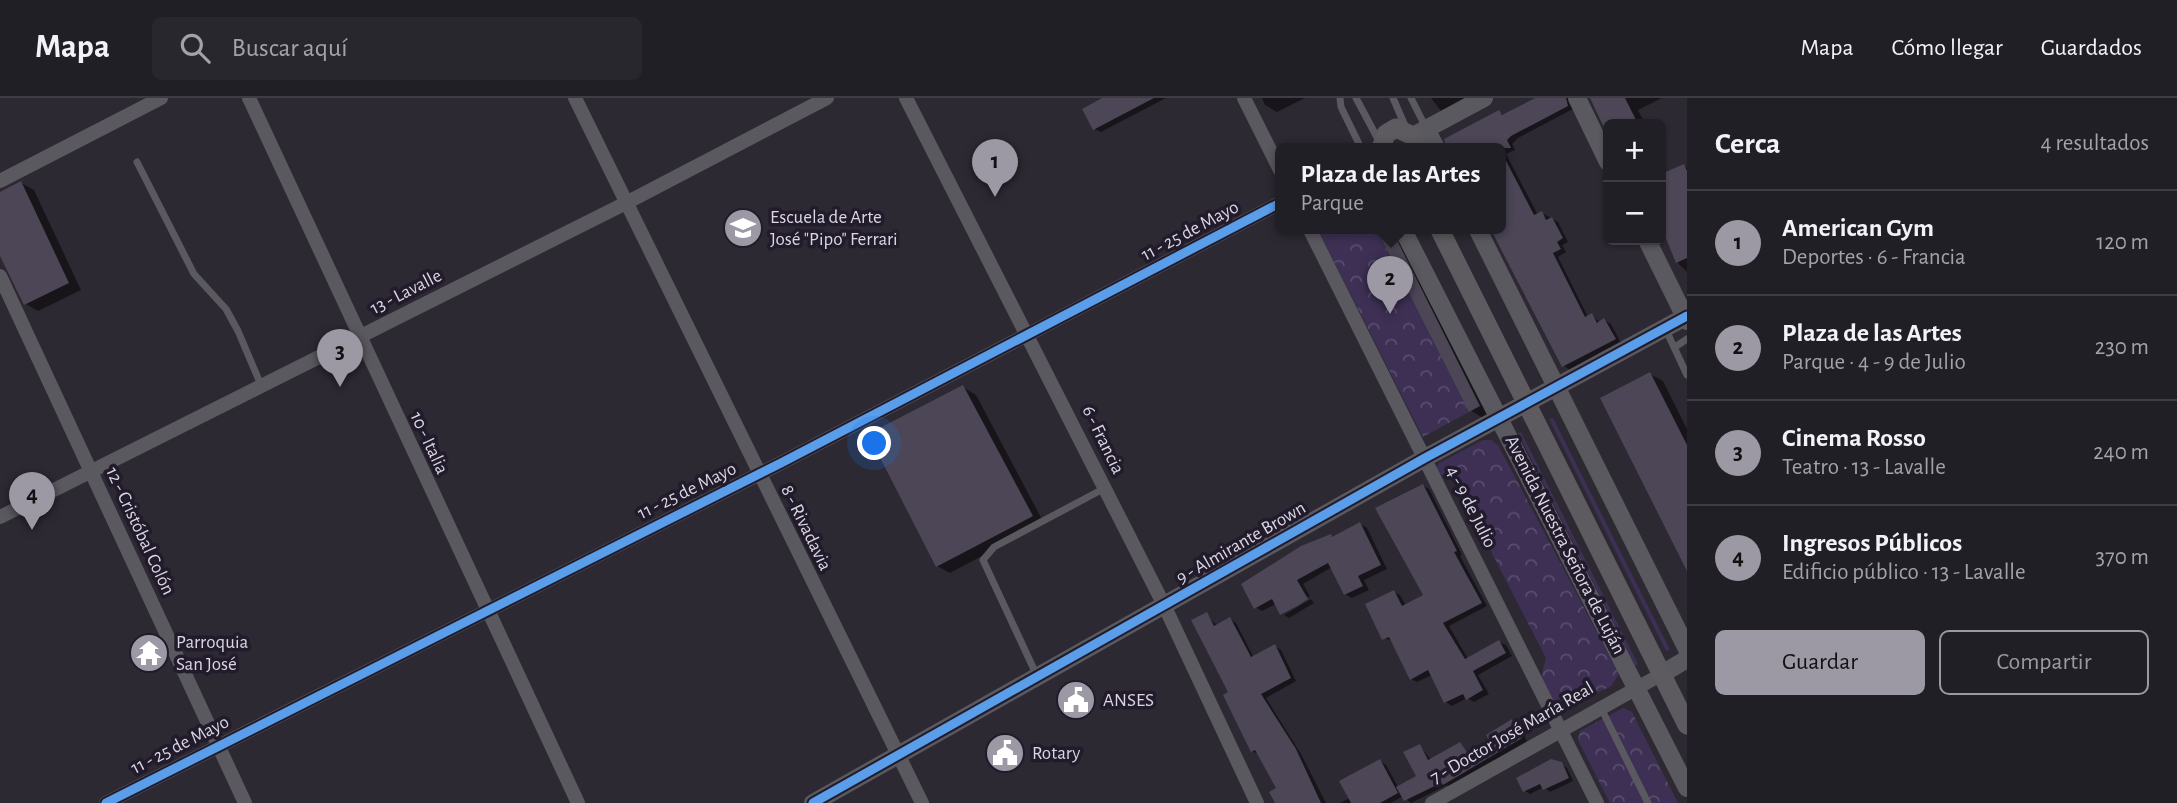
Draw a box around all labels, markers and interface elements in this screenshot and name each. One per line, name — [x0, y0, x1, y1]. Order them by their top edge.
search box — [152, 17, 642, 80]
icon: search — [176, 29, 214, 67]
text: Mapa — [35, 31, 110, 64]
text: Buscar aquí — [232, 35, 348, 61]
text: Mapa — [1800, 36, 1854, 60]
text: Cómo llegar — [1892, 36, 2003, 60]
text: Guardados — [2041, 36, 2142, 60]
map controls — [1603, 119, 1666, 245]
button: + — [1603, 119, 1666, 182]
text: Cerca — [1715, 129, 1780, 159]
text: 4 resultados — [2041, 132, 2149, 155]
pin: 1 — [972, 139, 1018, 197]
popup — [1275, 143, 1506, 234]
text: Plaza de las Artes — [1301, 161, 1480, 187]
button: − — [1603, 182, 1666, 245]
text: Parque — [1301, 192, 1364, 215]
street label: 11 - 25 de Mayo — [1138, 197, 1242, 265]
school or university icon: Escuela de Arte José "Pipo" Ferrari — [722, 207, 764, 249]
place label: Escuela de Arte José "Pipo" Ferrari — [770, 208, 898, 249]
text: American Gym — [1782, 215, 1934, 241]
text: 1 — [1734, 231, 1742, 254]
text: 120 m — [2096, 231, 2149, 254]
text: Deportes · 6 - Francia — [1782, 246, 1966, 269]
pin: 2 — [1367, 256, 1413, 314]
street label: 13 - Lavalle — [367, 266, 445, 318]
text: Plaza de las Artes — [1782, 320, 1962, 346]
pin: 3 — [317, 329, 363, 387]
text: 2 — [1733, 336, 1743, 359]
text: 230 m — [2095, 336, 2149, 359]
text: Parque · 4 - 9 de Julio — [1782, 351, 1966, 374]
street label: 6 - Francia — [1078, 403, 1128, 477]
street label: 10 - Italia — [406, 409, 452, 477]
text: Cinema Rosso — [1782, 425, 1926, 451]
your location — [857, 426, 891, 460]
street label: Avenida Nuestra Señora de Luján — [1502, 433, 1628, 657]
text: 3 — [1733, 441, 1743, 464]
text: 240 m — [2093, 441, 2149, 464]
text: Teatro · 13 - Lavalle — [1782, 456, 1946, 479]
street label: 11 - 25 de Mayo — [635, 459, 739, 523]
street label: 4 - 9 de Julio — [1442, 463, 1500, 551]
street label: 12 - Cristóbal Colón — [102, 464, 178, 598]
pin: 4 — [9, 472, 55, 530]
street label: 8 - Rivadavia — [777, 482, 835, 574]
street label: 9 - Almirante Brown — [1173, 498, 1309, 588]
text: Ingresos Públicos — [1782, 530, 1962, 556]
text: 4 — [1732, 546, 1744, 569]
text: 370 m — [2096, 546, 2149, 569]
text: Edificio público · 13 - Lavalle — [1782, 561, 2026, 584]
button: Guardar — [1715, 630, 1925, 695]
button: Compartir — [1939, 630, 2149, 695]
temple icon: Parroquia San José — [128, 632, 170, 674]
place label: Parroquia San José — [176, 633, 249, 674]
public building icon: ANSES — [1055, 679, 1097, 721]
street label: 7 - Doctor José María Real — [1427, 679, 1597, 787]
place label: ANSES — [1103, 691, 1154, 710]
street label: 11 - 25 de Mayo — [128, 712, 232, 778]
public building icon: Rotary — [984, 732, 1026, 774]
place label: Rotary — [1032, 744, 1080, 763]

